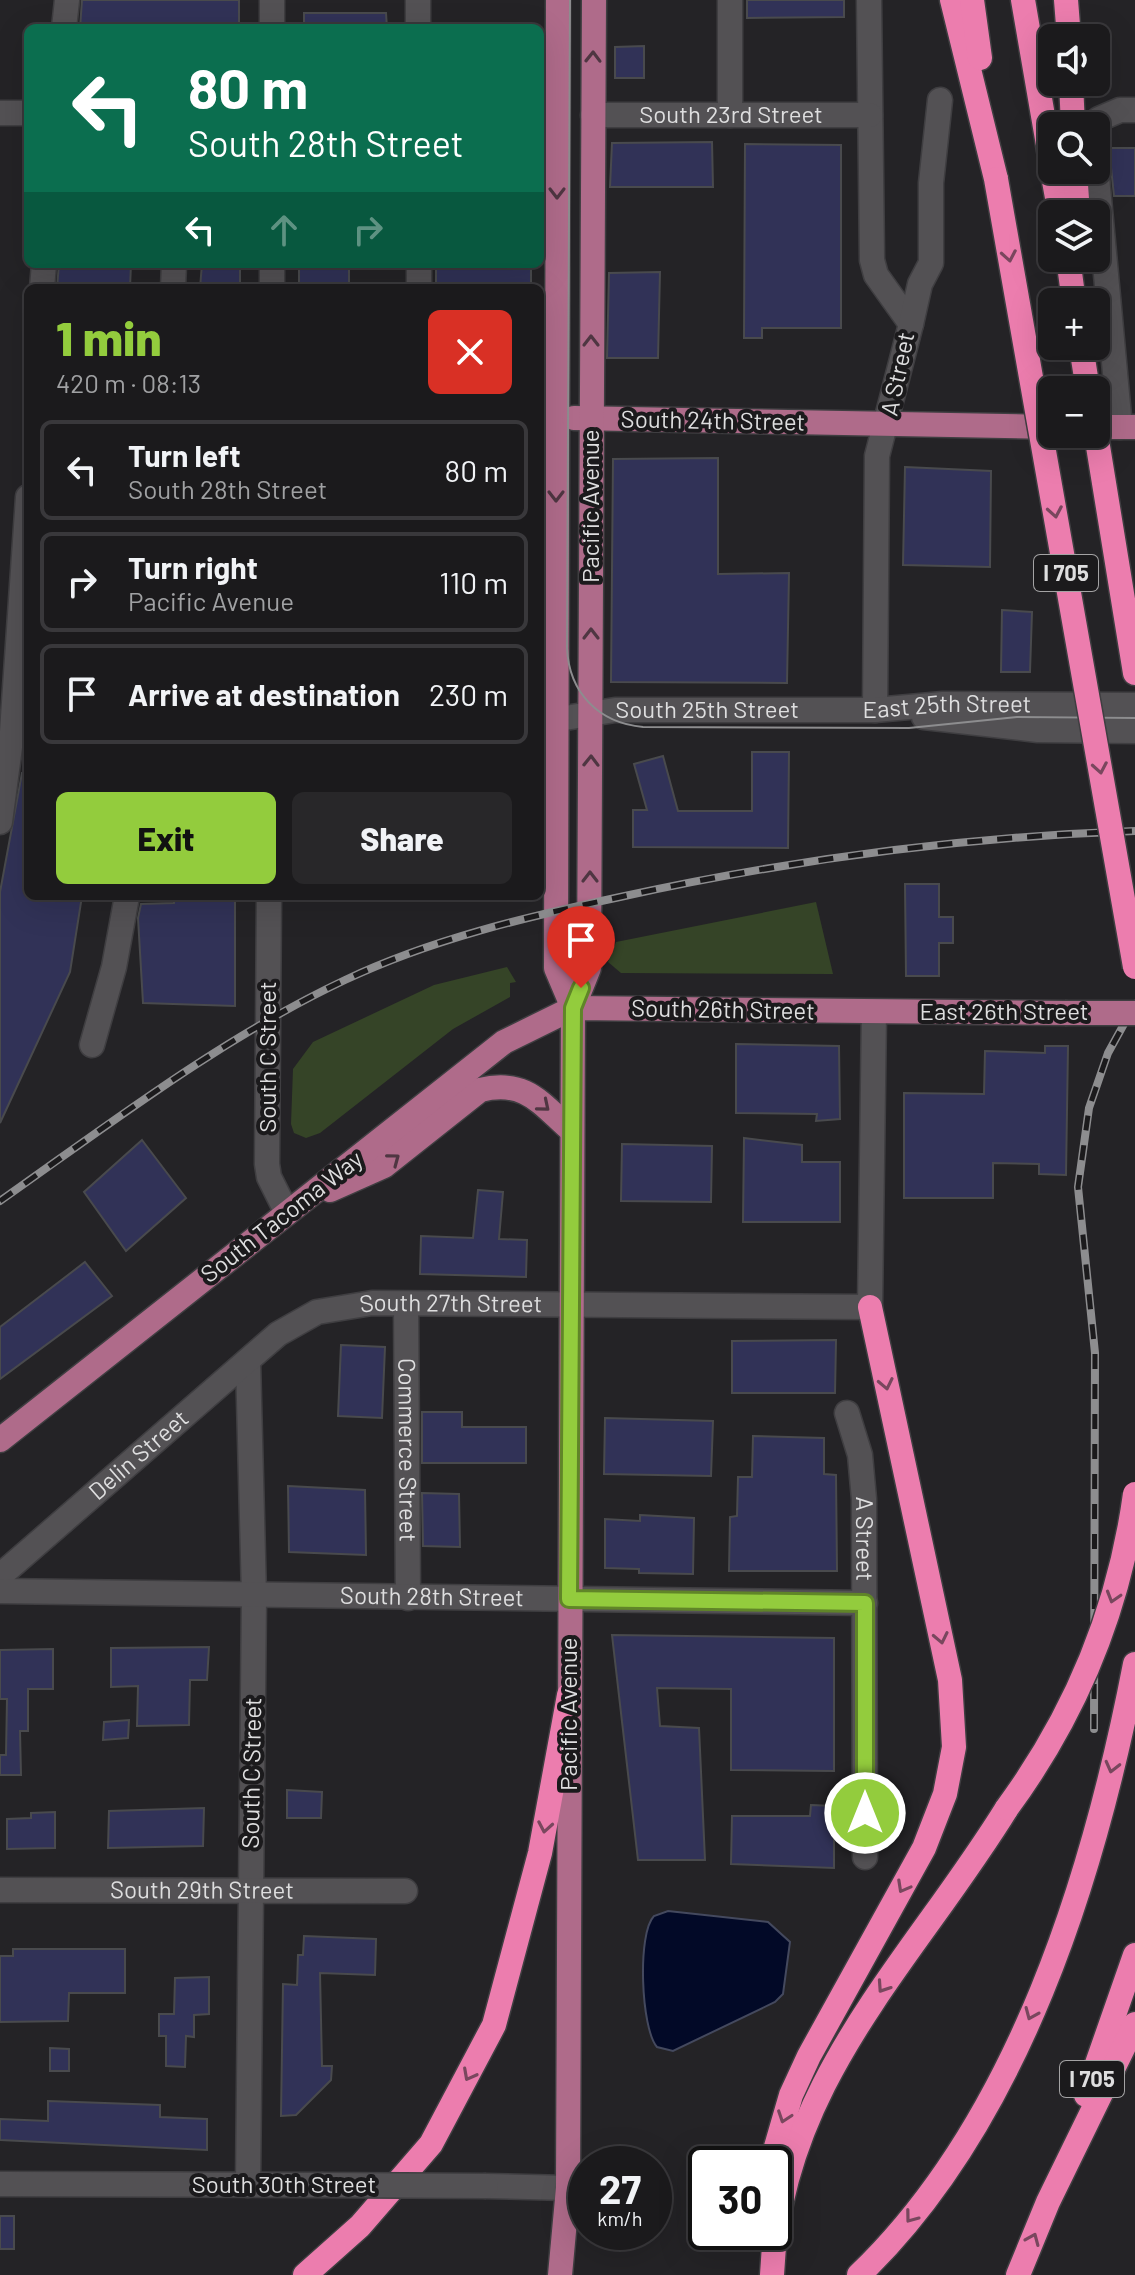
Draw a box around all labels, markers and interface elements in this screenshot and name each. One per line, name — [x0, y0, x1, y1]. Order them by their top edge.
map controls — [1038, 24, 1110, 448]
button: sound — [1038, 24, 1110, 96]
one-way arrow — [584, 50, 602, 63]
text: 80 m — [188, 53, 308, 120]
icon: left — [56, 56, 160, 160]
street label: South 23rd Street — [639, 99, 823, 128]
button: search — [1038, 112, 1110, 184]
text: South 28th Street — [188, 121, 464, 164]
one-way arrow — [548, 187, 566, 200]
button: layers — [1038, 200, 1110, 272]
icon: left — [178, 208, 222, 252]
icon: ahead — [262, 208, 306, 252]
icon: right — [346, 208, 390, 252]
one-way arrow — [1000, 250, 1017, 263]
button: + — [1038, 288, 1110, 360]
text: 1 min — [56, 308, 162, 366]
button: close — [428, 310, 512, 394]
street label: A Street — [874, 329, 920, 418]
one-way arrow — [582, 334, 600, 347]
text: 420 m · 08:13 — [56, 367, 201, 398]
button: − — [1038, 376, 1110, 448]
street label: South 24th Street — [621, 403, 806, 436]
street label: Pacific Avenue — [575, 429, 604, 583]
text: Turn left — [128, 437, 241, 473]
icon: left — [60, 448, 104, 492]
text: 80 m — [445, 452, 508, 488]
text: South 28th Street — [128, 473, 327, 504]
one-way arrow — [547, 490, 565, 503]
one-way arrow — [1045, 506, 1062, 519]
text: Turn right — [128, 549, 258, 585]
road number: I 705 — [1034, 555, 1098, 591]
icon: right — [60, 560, 104, 604]
text: 110 m — [439, 564, 508, 600]
text: Pacific Avenue — [128, 585, 294, 616]
one-way arrow — [582, 627, 600, 640]
icon: arrive — [60, 672, 104, 716]
text: Arrive at destination — [128, 676, 400, 712]
text: 230 m — [429, 676, 508, 712]
street label: East 25th Street — [862, 688, 1031, 723]
street label: South 25th Street — [615, 694, 799, 723]
one-way arrow — [582, 754, 600, 767]
one-way arrow — [1091, 762, 1108, 775]
button: Exit — [56, 792, 276, 884]
button: Share — [292, 792, 512, 884]
one-way arrow — [581, 870, 599, 883]
pin — [547, 906, 615, 988]
icon: arrive — [559, 918, 603, 962]
street label: South C Street — [252, 981, 281, 1133]
street label: South 26th Street — [631, 992, 815, 1025]
street label: East 26th Street — [919, 996, 1089, 1025]
one-way arrow — [534, 1096, 549, 1111]
street label: South Tacoma Way — [194, 1144, 368, 1288]
one-way arrow — [385, 1154, 399, 1168]
street label: South 27th Street — [357, 1287, 542, 1318]
street label: Commerce Street — [393, 1358, 424, 1542]
one-way arrow — [877, 1376, 894, 1390]
street label: Delin Street — [82, 1403, 194, 1505]
street label: A Street — [851, 1496, 880, 1581]
street label: South 28th Street — [340, 1580, 524, 1611]
one-way arrow — [1106, 1590, 1122, 1604]
one-way arrow — [932, 1631, 949, 1644]
street label: Pacific Avenue — [553, 1637, 582, 1791]
street label: South C Street — [235, 1697, 266, 1849]
one-way arrow — [1104, 1760, 1121, 1774]
position arrow — [823, 1771, 907, 1855]
one-way arrow — [537, 1820, 554, 1834]
street label: South 29th Street — [110, 1874, 294, 1904]
one-way arrow — [898, 1879, 913, 1893]
one-way arrow — [877, 1978, 892, 1992]
one-way arrow — [1024, 2006, 1040, 2020]
road number: I 705 — [1060, 2061, 1124, 2097]
one-way arrow — [464, 2066, 479, 2081]
one-way arrow — [777, 2109, 793, 2123]
speed limit sign: 30 — [688, 2146, 792, 2250]
text: 27 — [599, 2164, 641, 2212]
street label: South 30th Street — [192, 2169, 376, 2198]
text: km/h — [597, 2206, 643, 2230]
one-way arrow — [906, 2208, 920, 2223]
one-way arrow — [1023, 2232, 1039, 2247]

